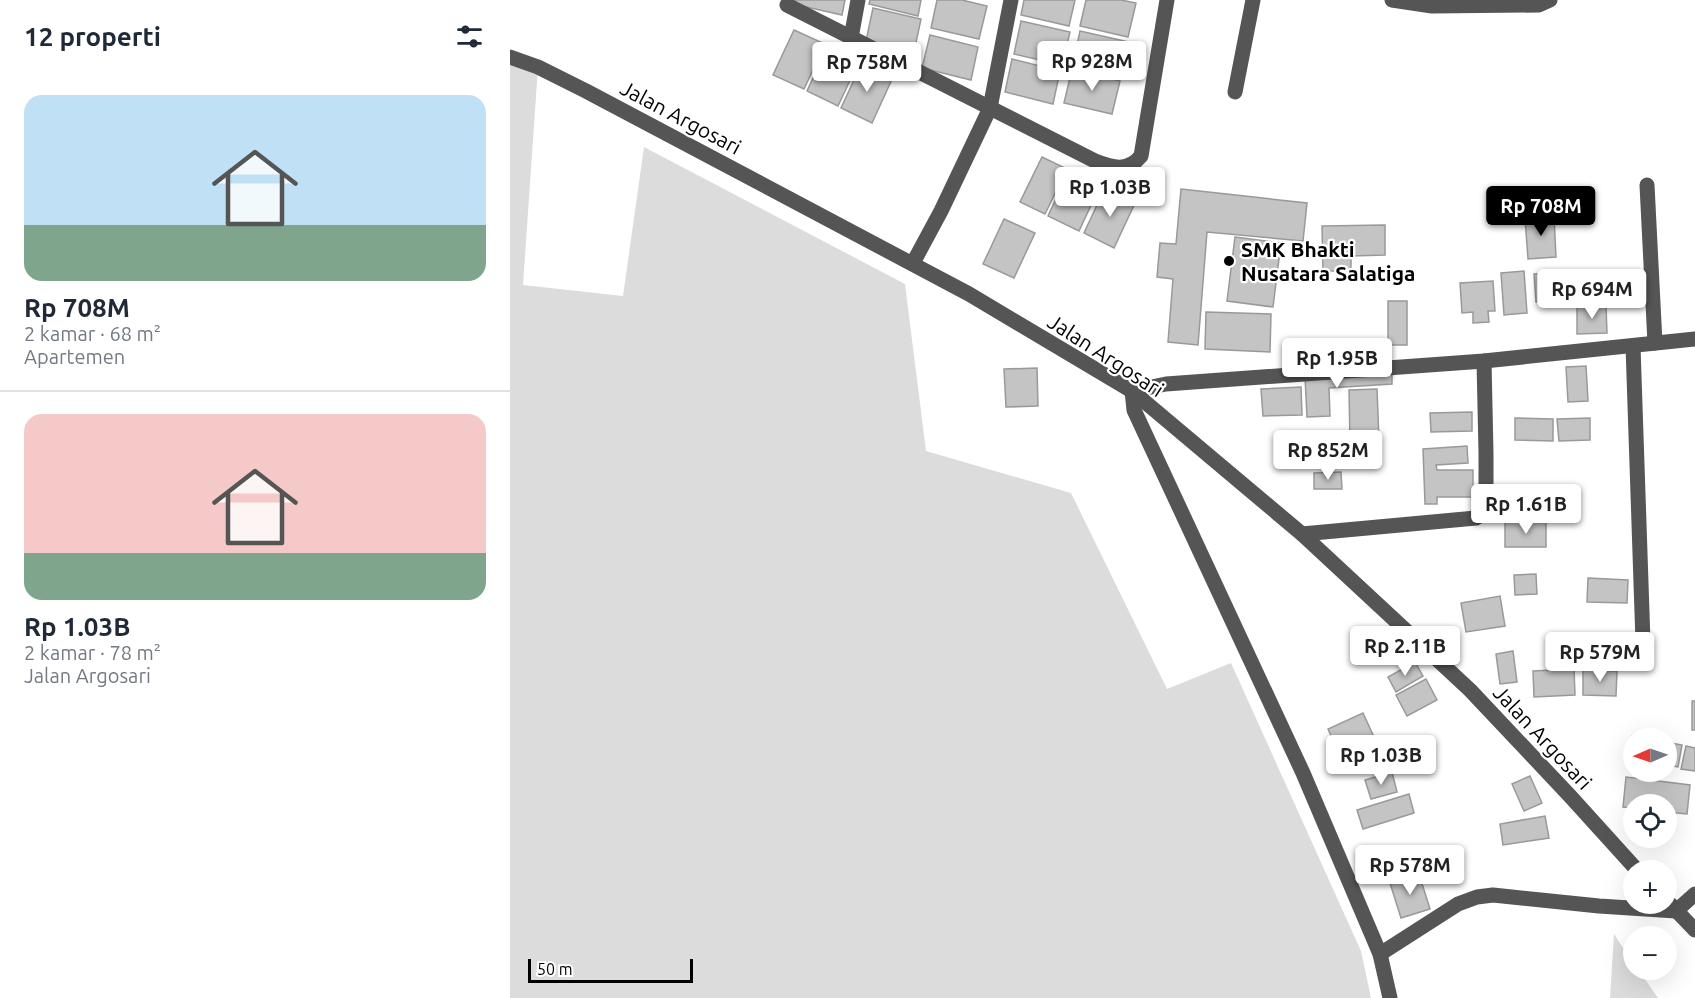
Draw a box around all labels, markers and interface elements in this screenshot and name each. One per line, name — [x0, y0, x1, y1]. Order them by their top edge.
icon: filters — [453, 20, 486, 53]
text: 12 properti — [24, 22, 161, 51]
pin: Rp 928M — [1037, 41, 1147, 92]
pin: Rp 758M — [812, 42, 922, 93]
text: Rp 928M — [1051, 49, 1133, 72]
text: Rp 758M — [826, 50, 908, 73]
street label: Jalan Argosari — [617, 75, 745, 159]
icon: home — [201, 134, 309, 242]
pin: Rp 1.03B — [1048, 167, 1172, 218]
text: Rp 1.03B — [1069, 175, 1151, 198]
pin: Rp 708M — [1486, 186, 1596, 237]
text: Rp 708M — [1500, 194, 1582, 217]
place label: SMK Bhakti Nusatara Salatiga — [1241, 237, 1415, 285]
marker: SMK Bhakti Nusatara Salatiga — [1222, 254, 1236, 268]
pin: Rp 694M — [1537, 269, 1647, 320]
text: Rp 694M — [1551, 277, 1633, 300]
text: Rp 708M — [24, 293, 130, 322]
street label: Jalan Argosari — [1044, 309, 1168, 401]
text: 2 kamar · 68 m² — [24, 322, 161, 345]
pin: Rp 1.95B — [1275, 338, 1399, 389]
text: Apartemen — [24, 345, 125, 368]
text: Rp 1.95B — [1296, 346, 1378, 369]
pin: Rp 852M — [1273, 430, 1383, 481]
text: Rp 852M — [1287, 438, 1369, 461]
icon: home — [201, 453, 309, 561]
pin: Rp 1.61B — [1464, 484, 1588, 535]
text: Rp 1.61B — [1485, 492, 1567, 515]
text: Rp 1.03B — [24, 612, 130, 641]
pin: Rp 2.11B — [1343, 626, 1467, 677]
pin: Rp 579M — [1545, 632, 1655, 683]
text: Rp 2.11B — [1364, 634, 1446, 657]
text: Rp 579M — [1559, 640, 1641, 663]
text: 2 kamar · 78 m² — [24, 641, 161, 664]
text: Jalan Argosari — [24, 664, 151, 687]
street label: Jalan Argosari — [1489, 680, 1597, 794]
north arrow — [1623, 728, 1677, 782]
map controls — [1623, 728, 1677, 980]
pin: Rp 1.03B — [1319, 735, 1443, 786]
text: Rp 1.03B — [1340, 743, 1422, 766]
button: locate — [1623, 794, 1677, 848]
pin: Rp 578M — [1355, 845, 1465, 896]
text: Rp 578M — [1369, 853, 1451, 876]
button: + — [1623, 860, 1677, 914]
button: − — [1623, 926, 1677, 980]
scale bar — [528, 956, 693, 984]
text: 50 m — [537, 960, 573, 978]

